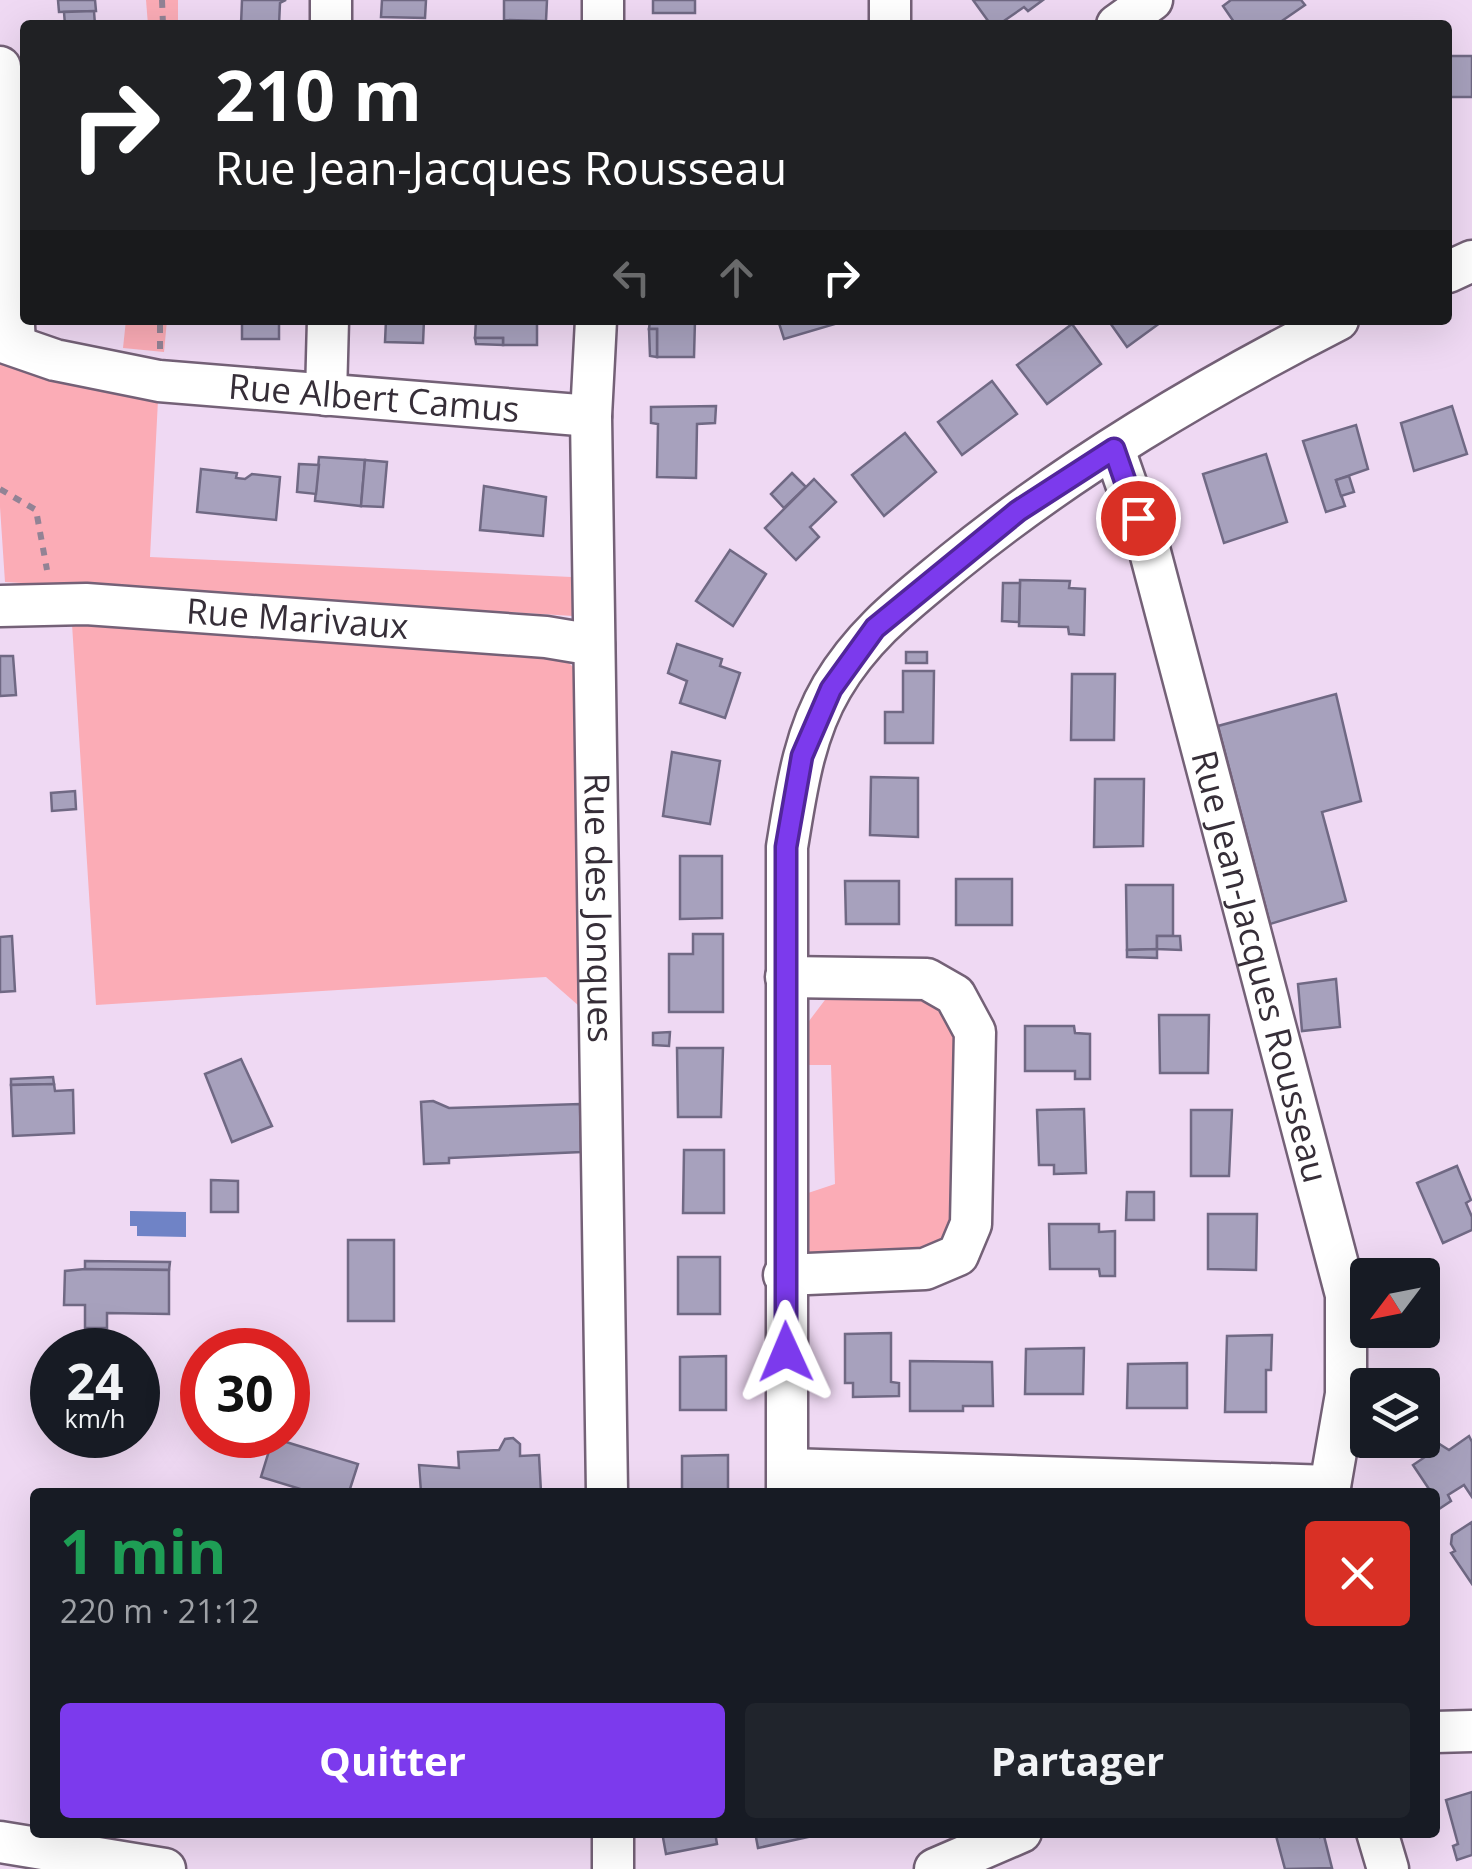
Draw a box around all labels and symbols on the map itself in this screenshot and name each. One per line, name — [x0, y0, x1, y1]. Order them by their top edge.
street label: Rue Albert Camus — [227, 362, 521, 432]
pin — [1096, 476, 1181, 561]
street label: Rue Marivaux — [185, 586, 410, 649]
street label: Rue Jean-Jacques Rousseau — [1181, 745, 1340, 1188]
street label: Rue des Jonques — [574, 773, 625, 1043]
north arrow — [1350, 1258, 1440, 1348]
position arrow — [734, 1300, 838, 1404]
speed limit sign: 30 — [180, 1328, 310, 1458]

